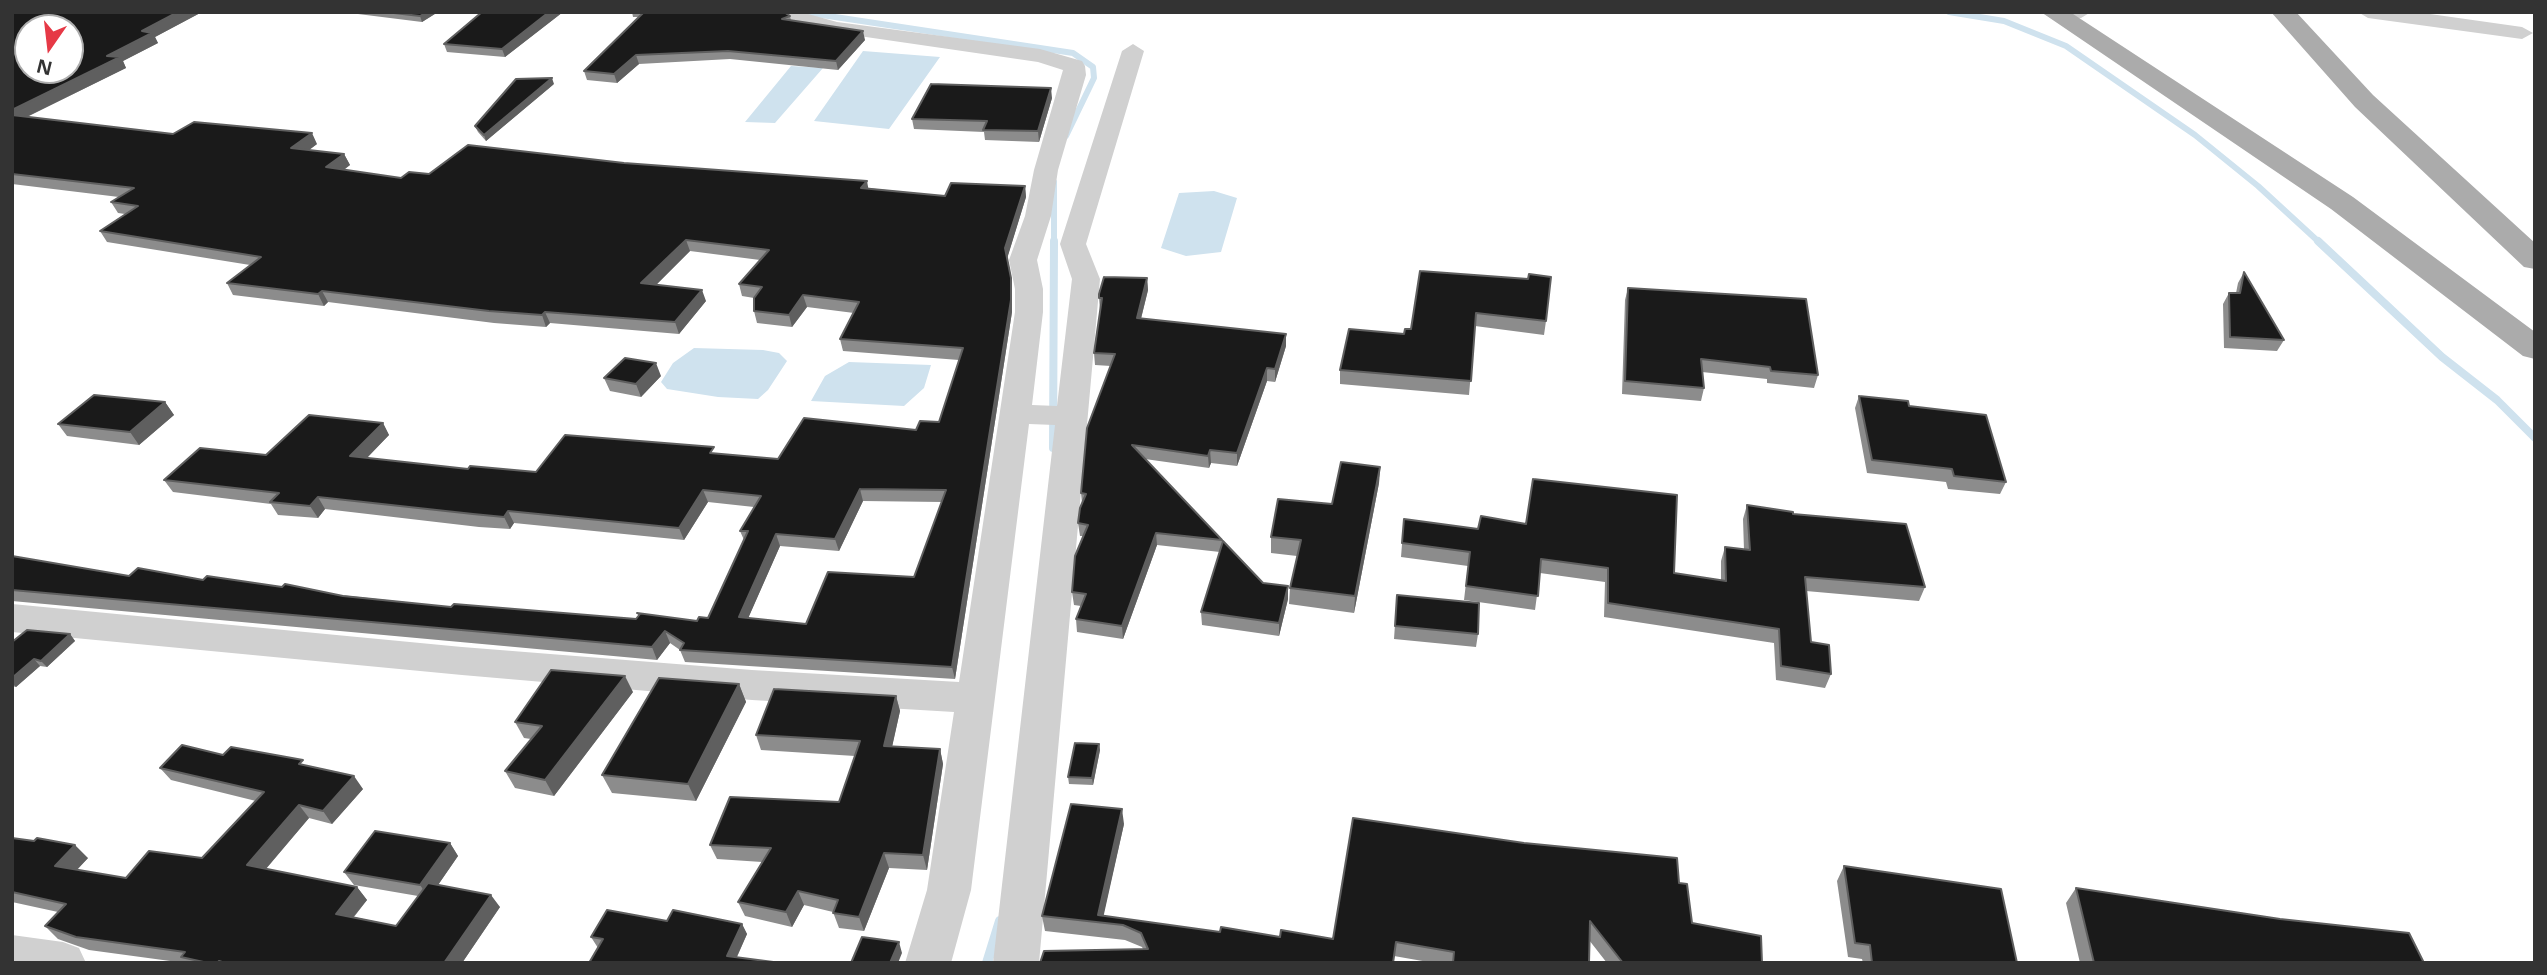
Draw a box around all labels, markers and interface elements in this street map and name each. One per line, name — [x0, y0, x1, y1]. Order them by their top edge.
north arrow — [14, 14, 84, 84]
text: N — [34, 53, 55, 82]

